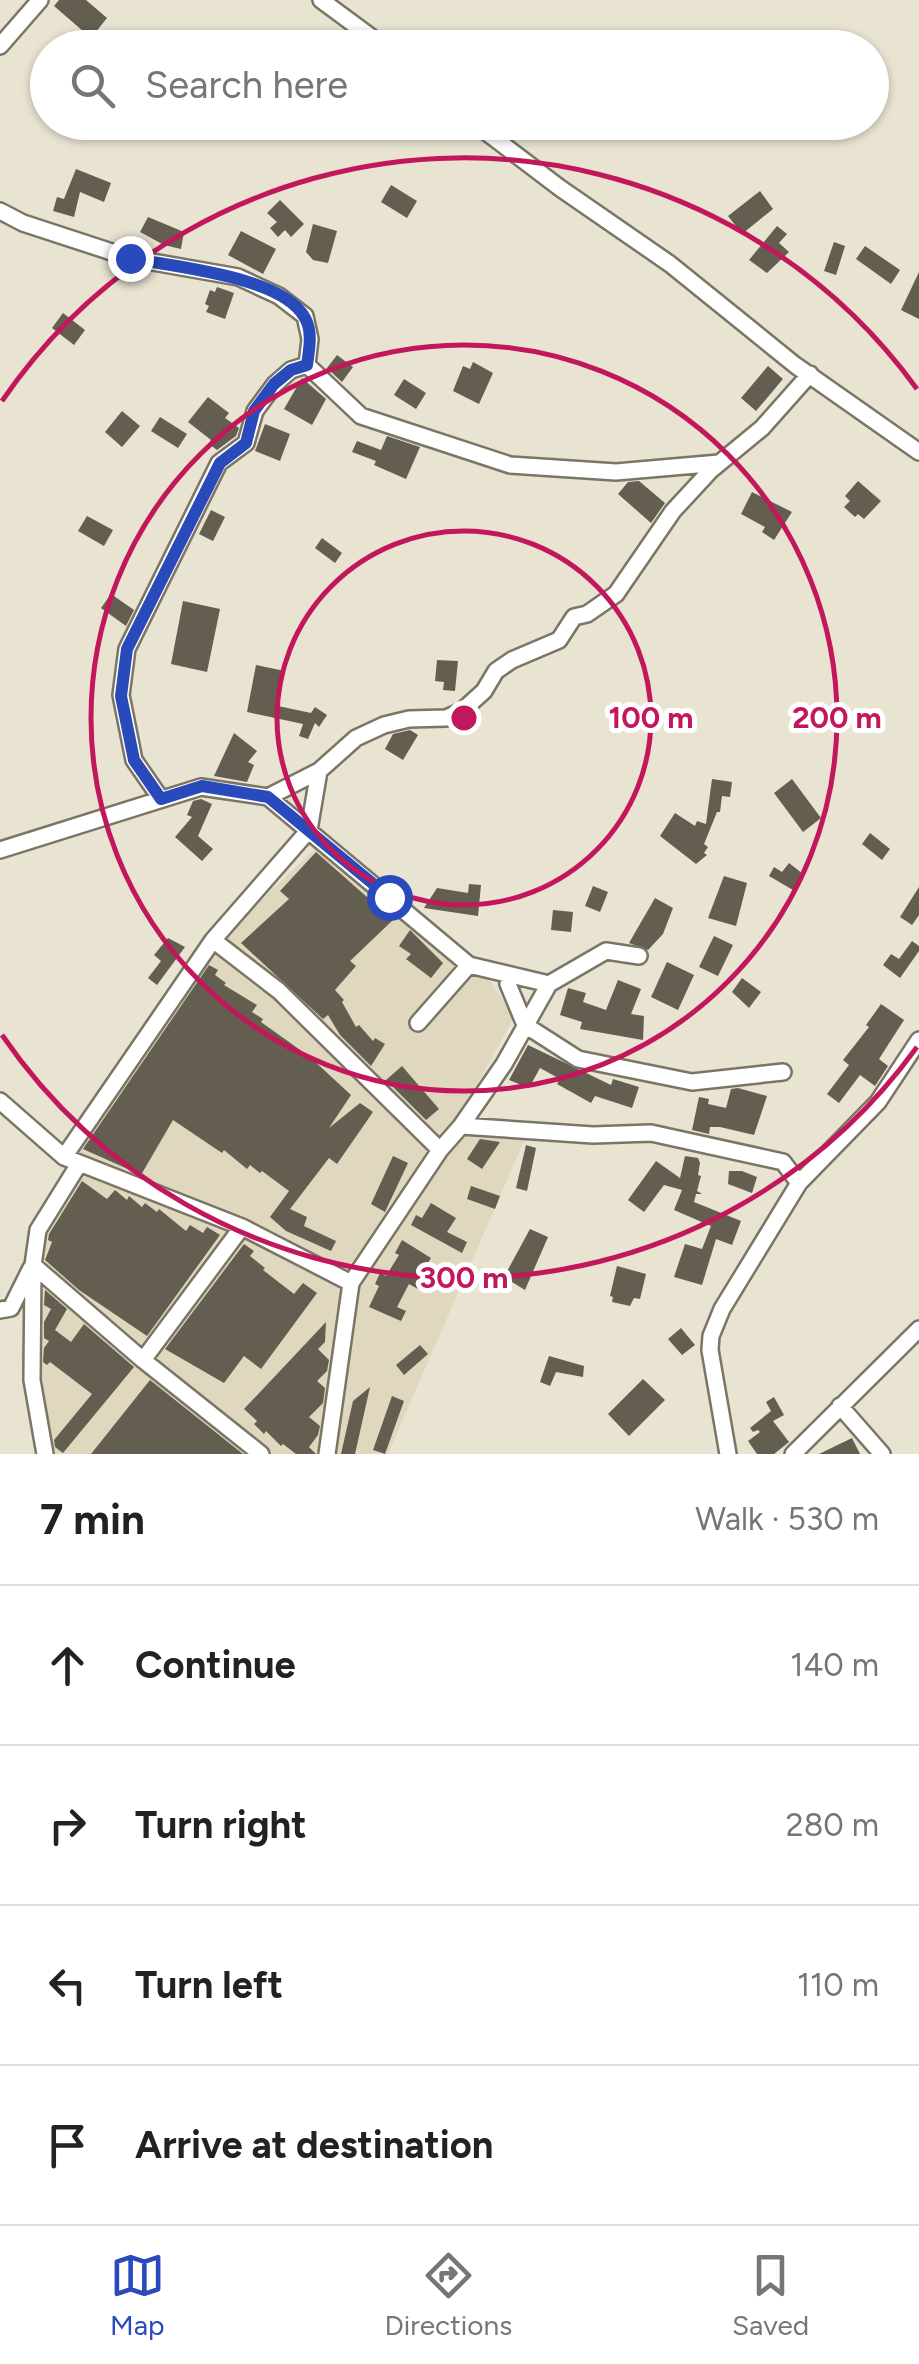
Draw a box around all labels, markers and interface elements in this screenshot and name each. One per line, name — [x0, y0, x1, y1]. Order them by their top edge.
search box — [30, 30, 889, 140]
icon: search — [65, 58, 120, 113]
text: Search here — [145, 62, 348, 108]
route end — [108, 236, 154, 282]
text: 100 m — [609, 699, 693, 736]
text: 200 m — [792, 699, 882, 736]
centre of rings — [446, 700, 482, 736]
route start — [367, 875, 413, 921]
text: 300 m — [420, 1259, 508, 1296]
text: 7 min — [40, 1494, 145, 1545]
text: Walk · 530 m — [695, 1500, 879, 1538]
icon: ahead — [40, 1638, 95, 1693]
text: Continue — [135, 1642, 296, 1688]
text: 140 m — [790, 1646, 879, 1684]
icon: right — [40, 1798, 95, 1853]
text: Turn right — [135, 1802, 307, 1848]
text: 280 m — [786, 1806, 879, 1844]
icon: left — [40, 1958, 95, 2013]
text: Turn left — [135, 1962, 283, 2008]
text: 110 m — [797, 1966, 879, 2004]
icon: arrive — [40, 2118, 95, 2173]
text: Arrive at destination — [135, 2122, 493, 2168]
tab: Map — [110, 2248, 165, 2342]
tab: Directions — [385, 2248, 512, 2342]
tab: Saved — [732, 2248, 809, 2342]

